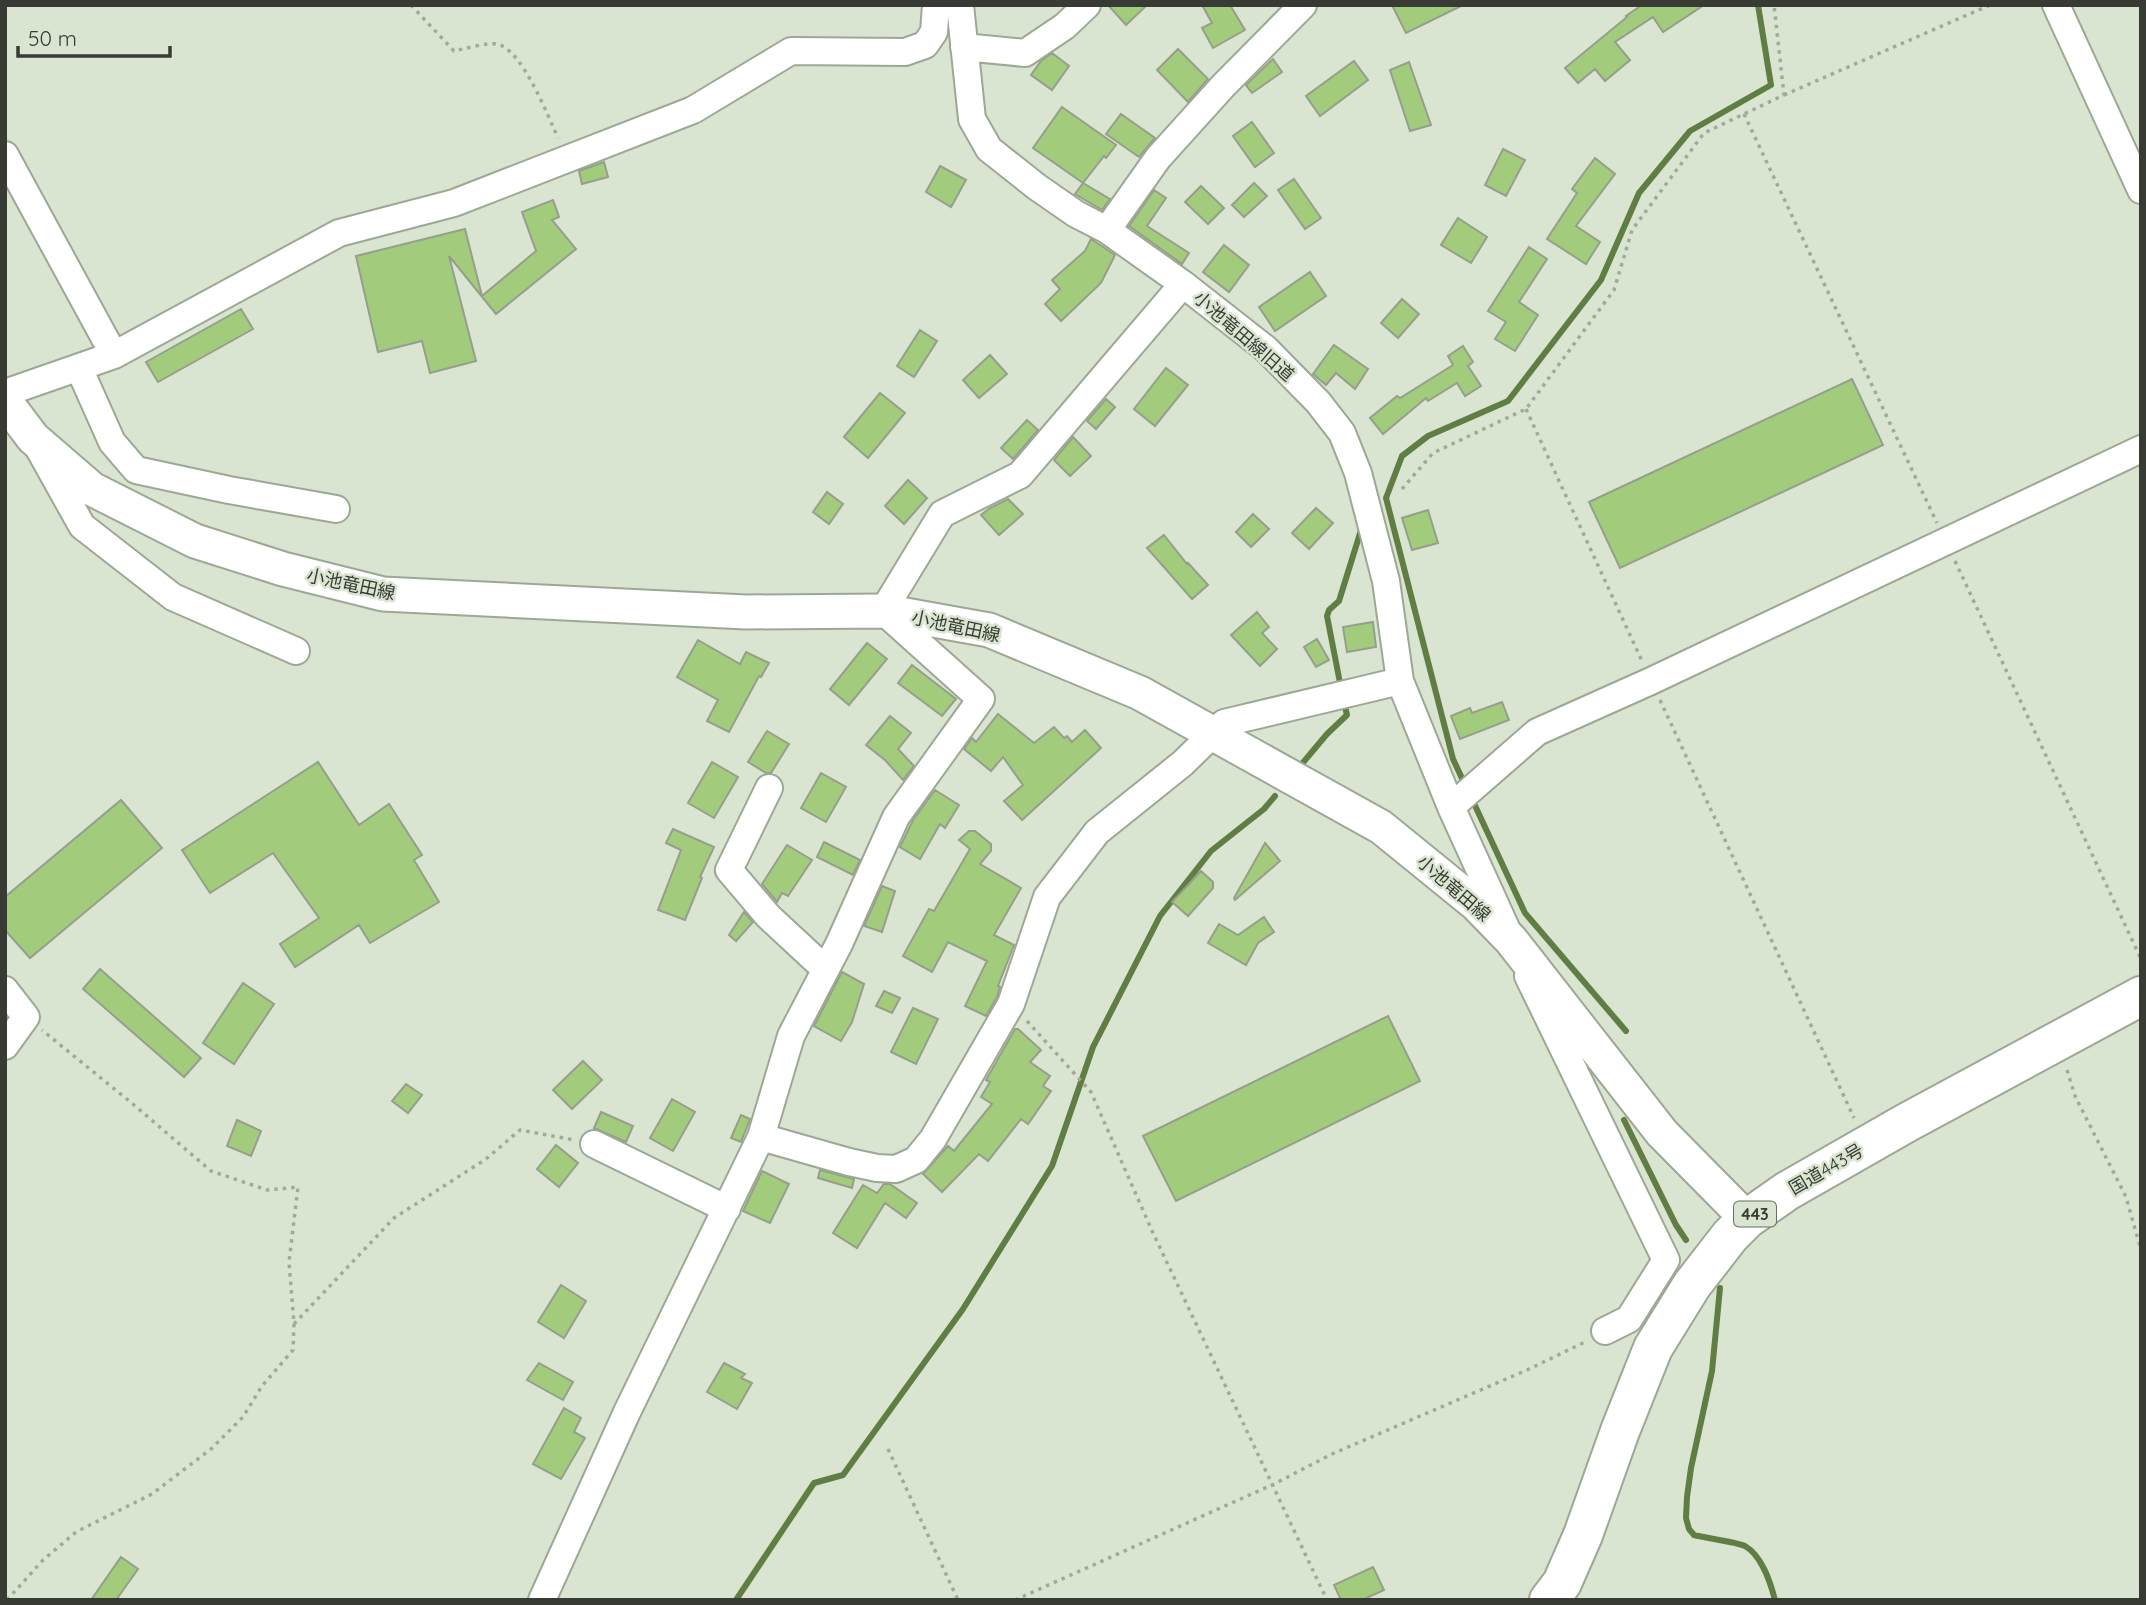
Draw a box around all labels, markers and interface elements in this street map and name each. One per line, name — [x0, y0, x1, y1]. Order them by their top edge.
scale bar — [18, 14, 170, 58]
text: 50 m — [28, 25, 77, 51]
street label: 小池竜田線旧道 — [1189, 286, 1299, 386]
street label: 小池竜田線 — [305, 563, 397, 605]
street label: 小池竜田線 — [910, 605, 1002, 647]
street label: 小池竜田線 — [1412, 850, 1496, 926]
street label: 国道443号 — [1785, 1138, 1867, 1200]
road number: 443 — [1734, 1202, 1776, 1226]

